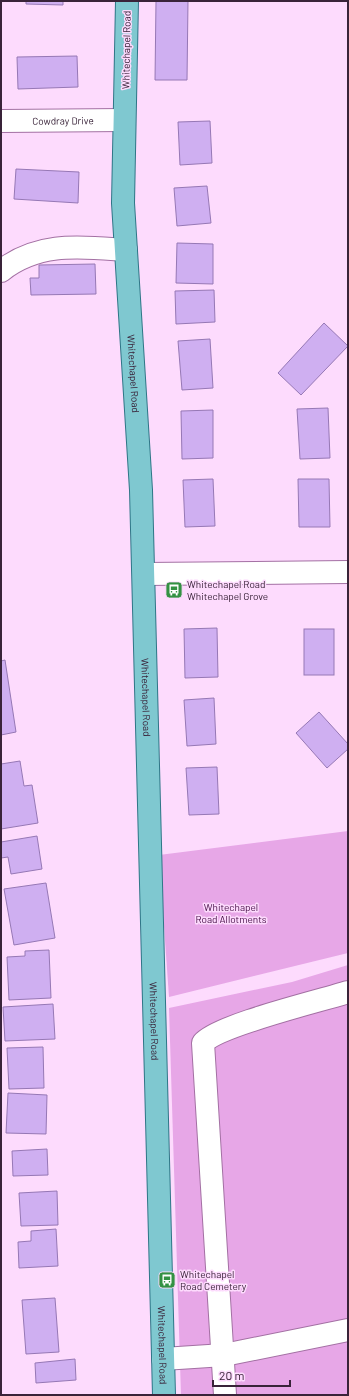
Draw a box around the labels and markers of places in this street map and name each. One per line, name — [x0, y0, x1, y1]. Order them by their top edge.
place label: Whitechapel Road Whitechapel Grove — [187, 578, 268, 602]
bus stop icon: Whitechapel Road Whitechapel Grove — [164, 580, 184, 600]
place label: Whitechapel Road Cemetery — [180, 1268, 247, 1292]
bus stop icon: Whitechapel Road Cemetery — [157, 1270, 177, 1290]

